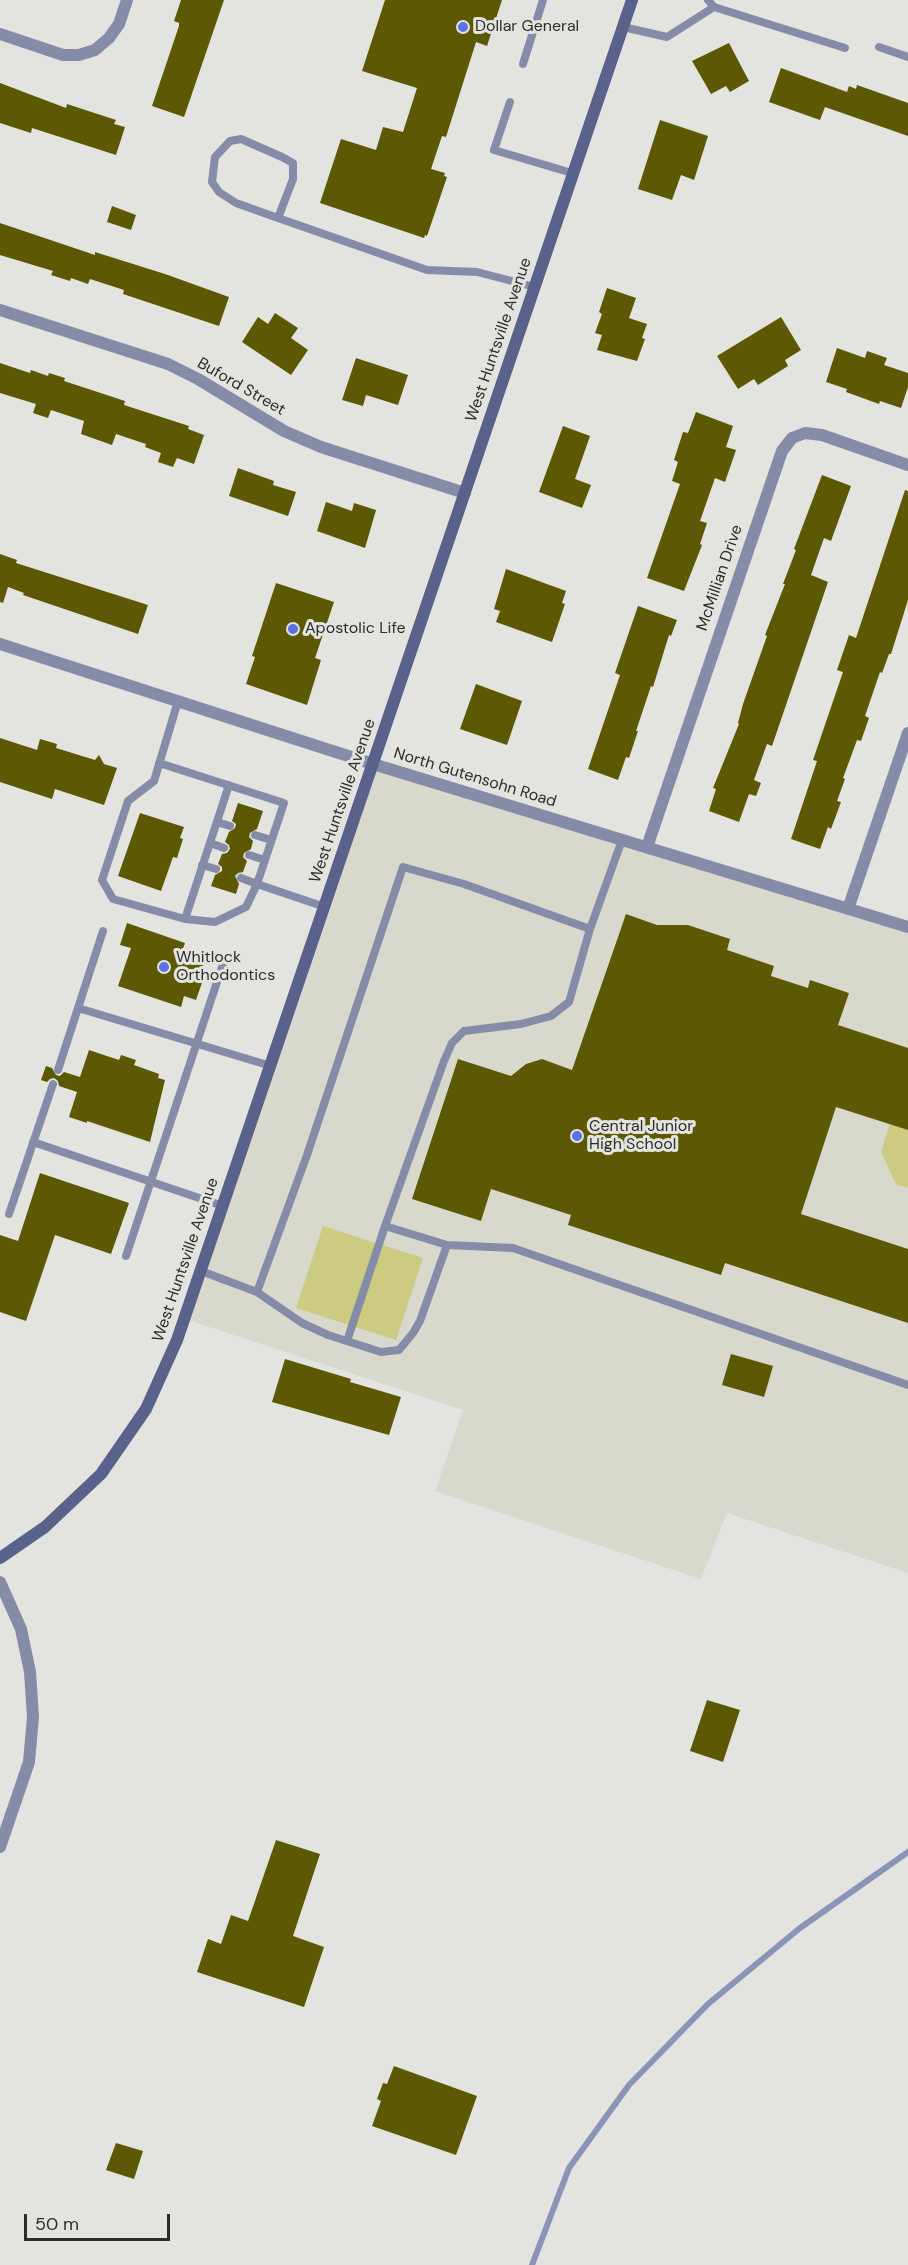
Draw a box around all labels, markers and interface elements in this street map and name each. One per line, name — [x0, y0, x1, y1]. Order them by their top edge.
place label: Dollar General — [475, 17, 579, 37]
marker: Dollar General — [456, 20, 470, 34]
street label: West Huntsville Avenue — [462, 255, 536, 425]
street label: Buford Street — [193, 354, 289, 420]
street label: McMillian Drive — [693, 522, 747, 634]
place label: Apostolic Life — [305, 619, 406, 639]
marker: Apostolic Life — [286, 622, 300, 636]
street label: West Huntsville Avenue — [306, 716, 380, 886]
street label: North Gutensohn Road — [391, 744, 559, 812]
place label: Whitlock Orthodontics — [176, 948, 275, 986]
marker: Whitlock Orthodontics — [157, 960, 171, 974]
place label: Central Junior High School — [589, 1117, 693, 1155]
marker: Central Junior High School — [570, 1129, 584, 1143]
street label: West Huntsville Avenue — [149, 1175, 223, 1345]
scale bar — [27, 2202, 172, 2240]
text: 50 m — [35, 2212, 79, 2236]

